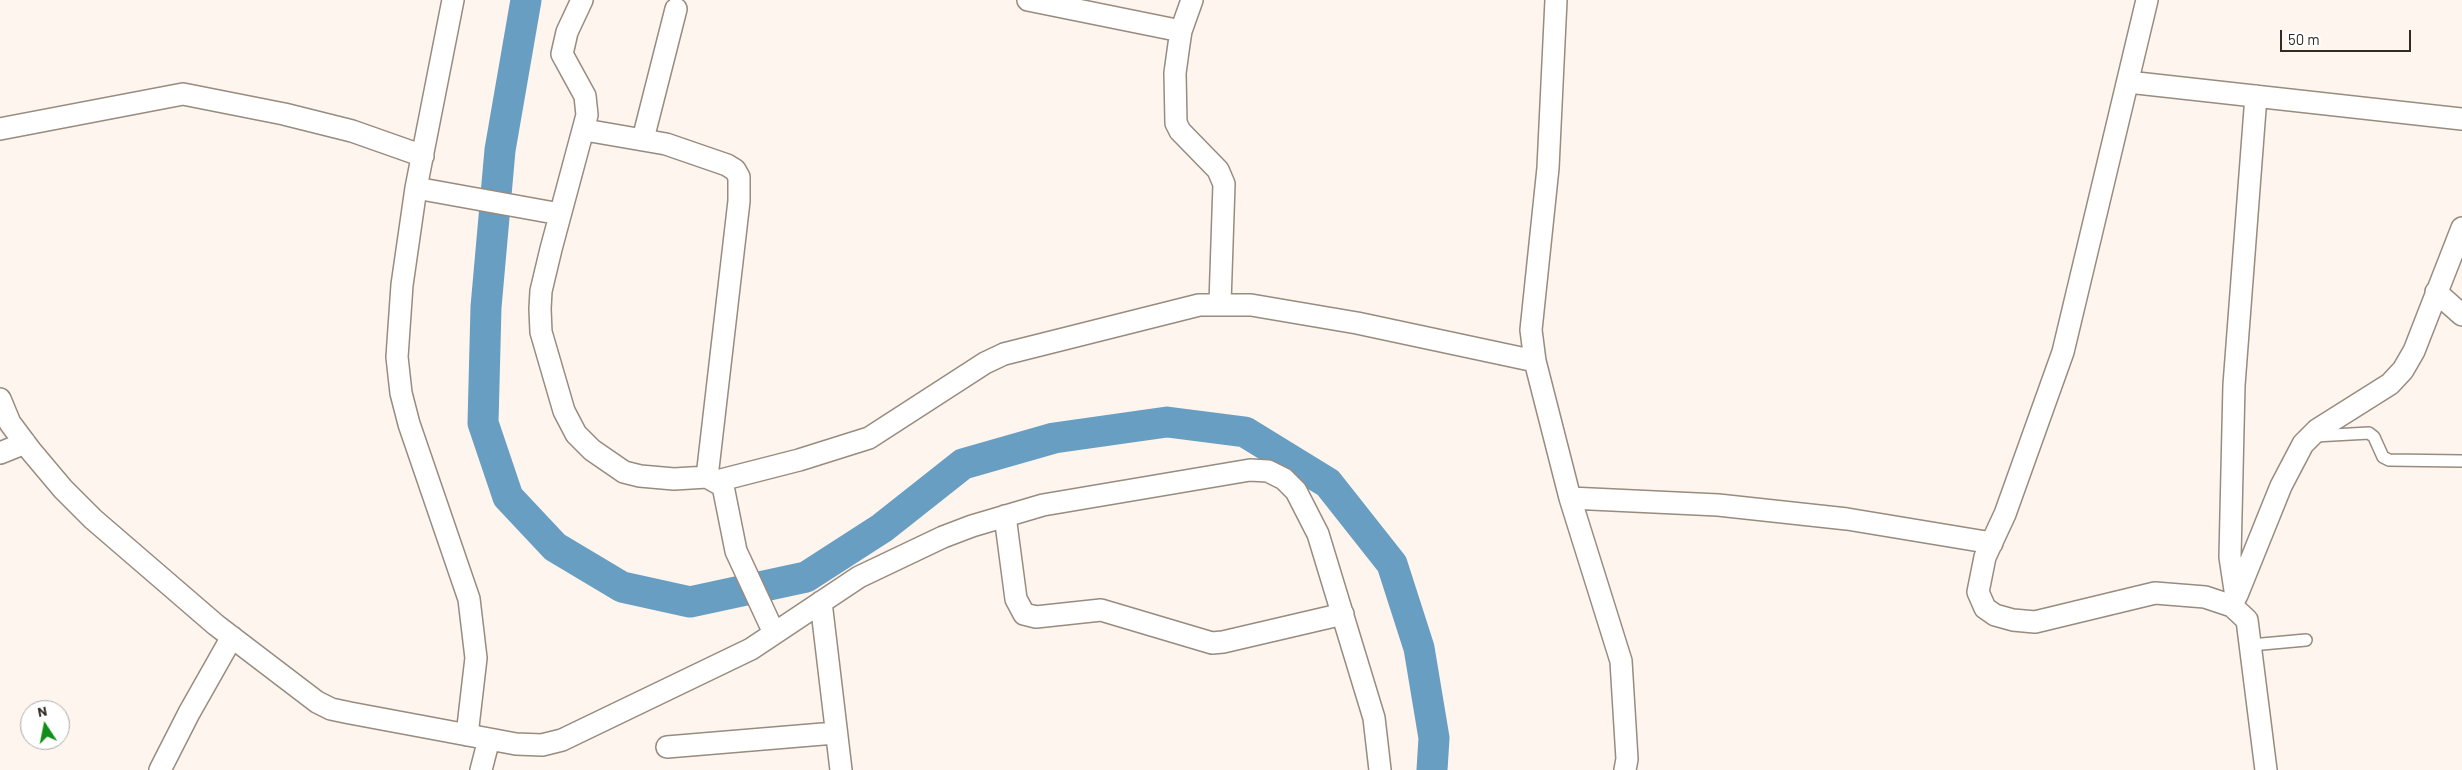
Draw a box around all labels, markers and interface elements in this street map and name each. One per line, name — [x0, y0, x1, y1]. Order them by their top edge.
scale bar — [2282, 20, 2413, 52]
text: 50 m — [2288, 30, 2320, 48]
north arrow — [20, 700, 70, 750]
text: N — [36, 702, 48, 720]

